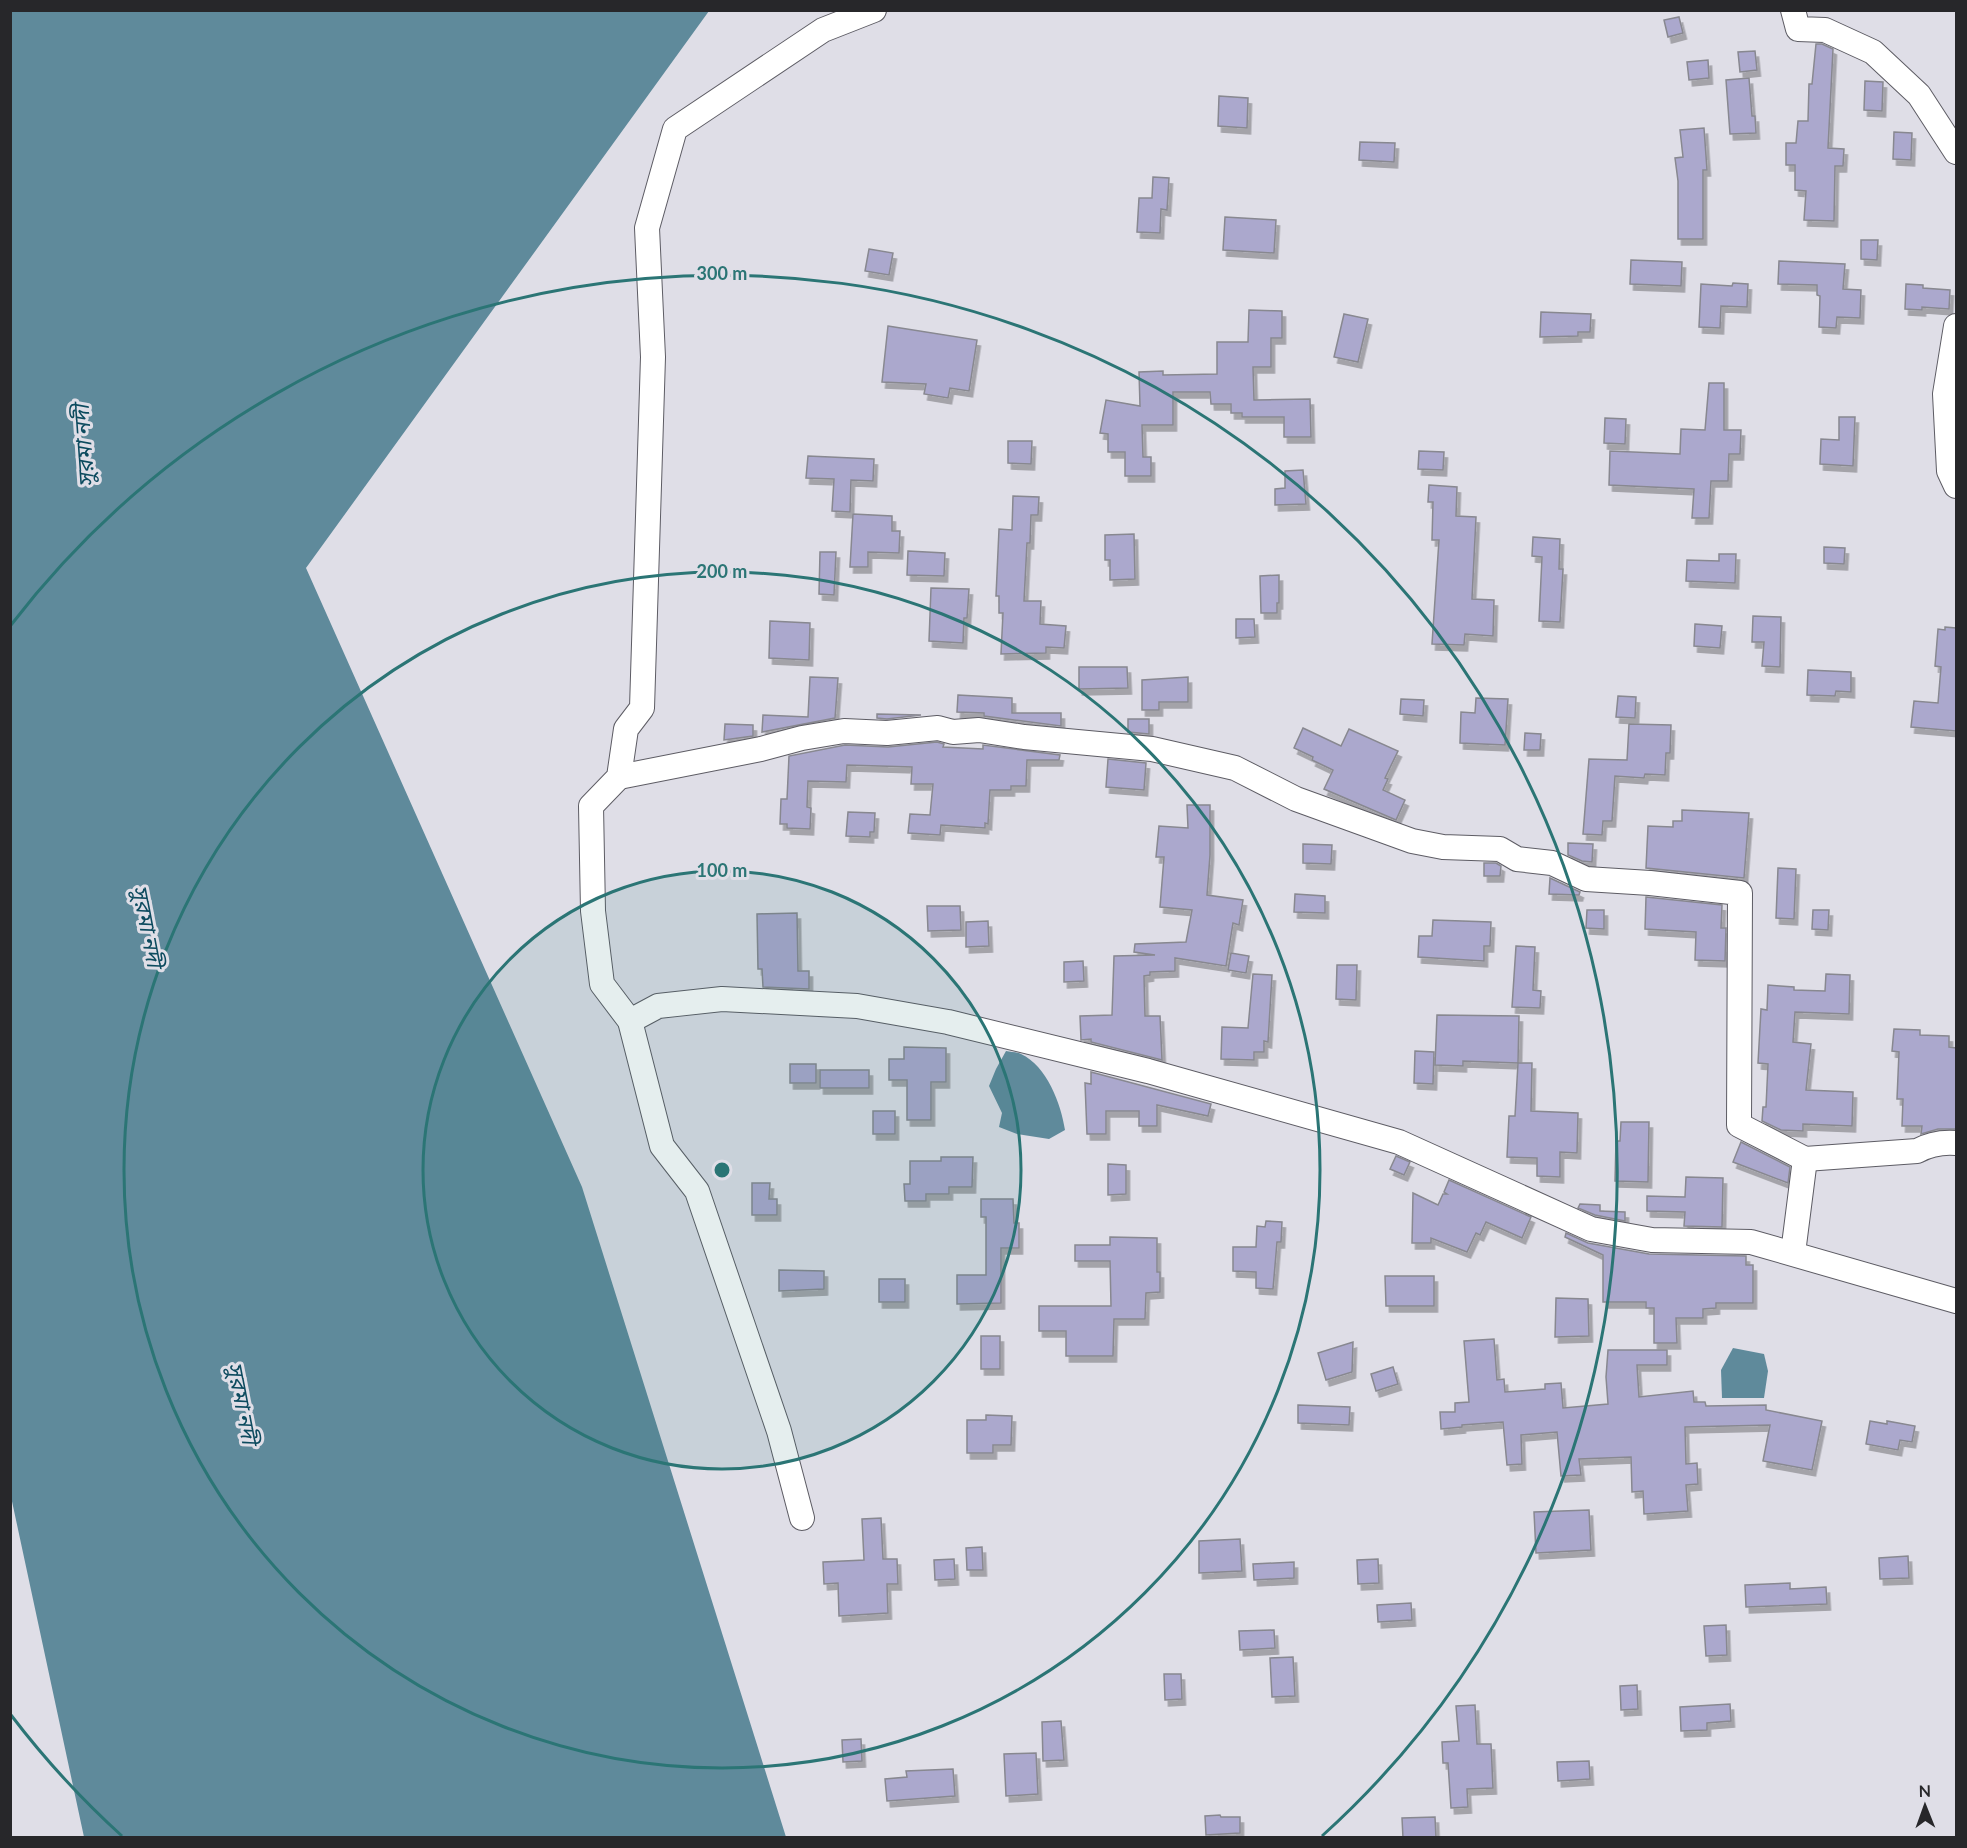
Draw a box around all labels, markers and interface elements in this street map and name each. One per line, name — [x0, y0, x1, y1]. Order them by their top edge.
text: 300 m — [697, 262, 747, 284]
water label: সুরমা নদী — [66, 400, 100, 488]
text: 200 m — [697, 560, 747, 582]
text: 100 m — [697, 859, 747, 881]
water label: সুরমা নদী — [126, 883, 170, 973]
centre of rings — [712, 1160, 732, 1180]
water label: সুরমা নদী — [221, 1360, 265, 1450]
north arrow — [1895, 1776, 1955, 1836]
text: N — [1918, 1781, 1931, 1800]

